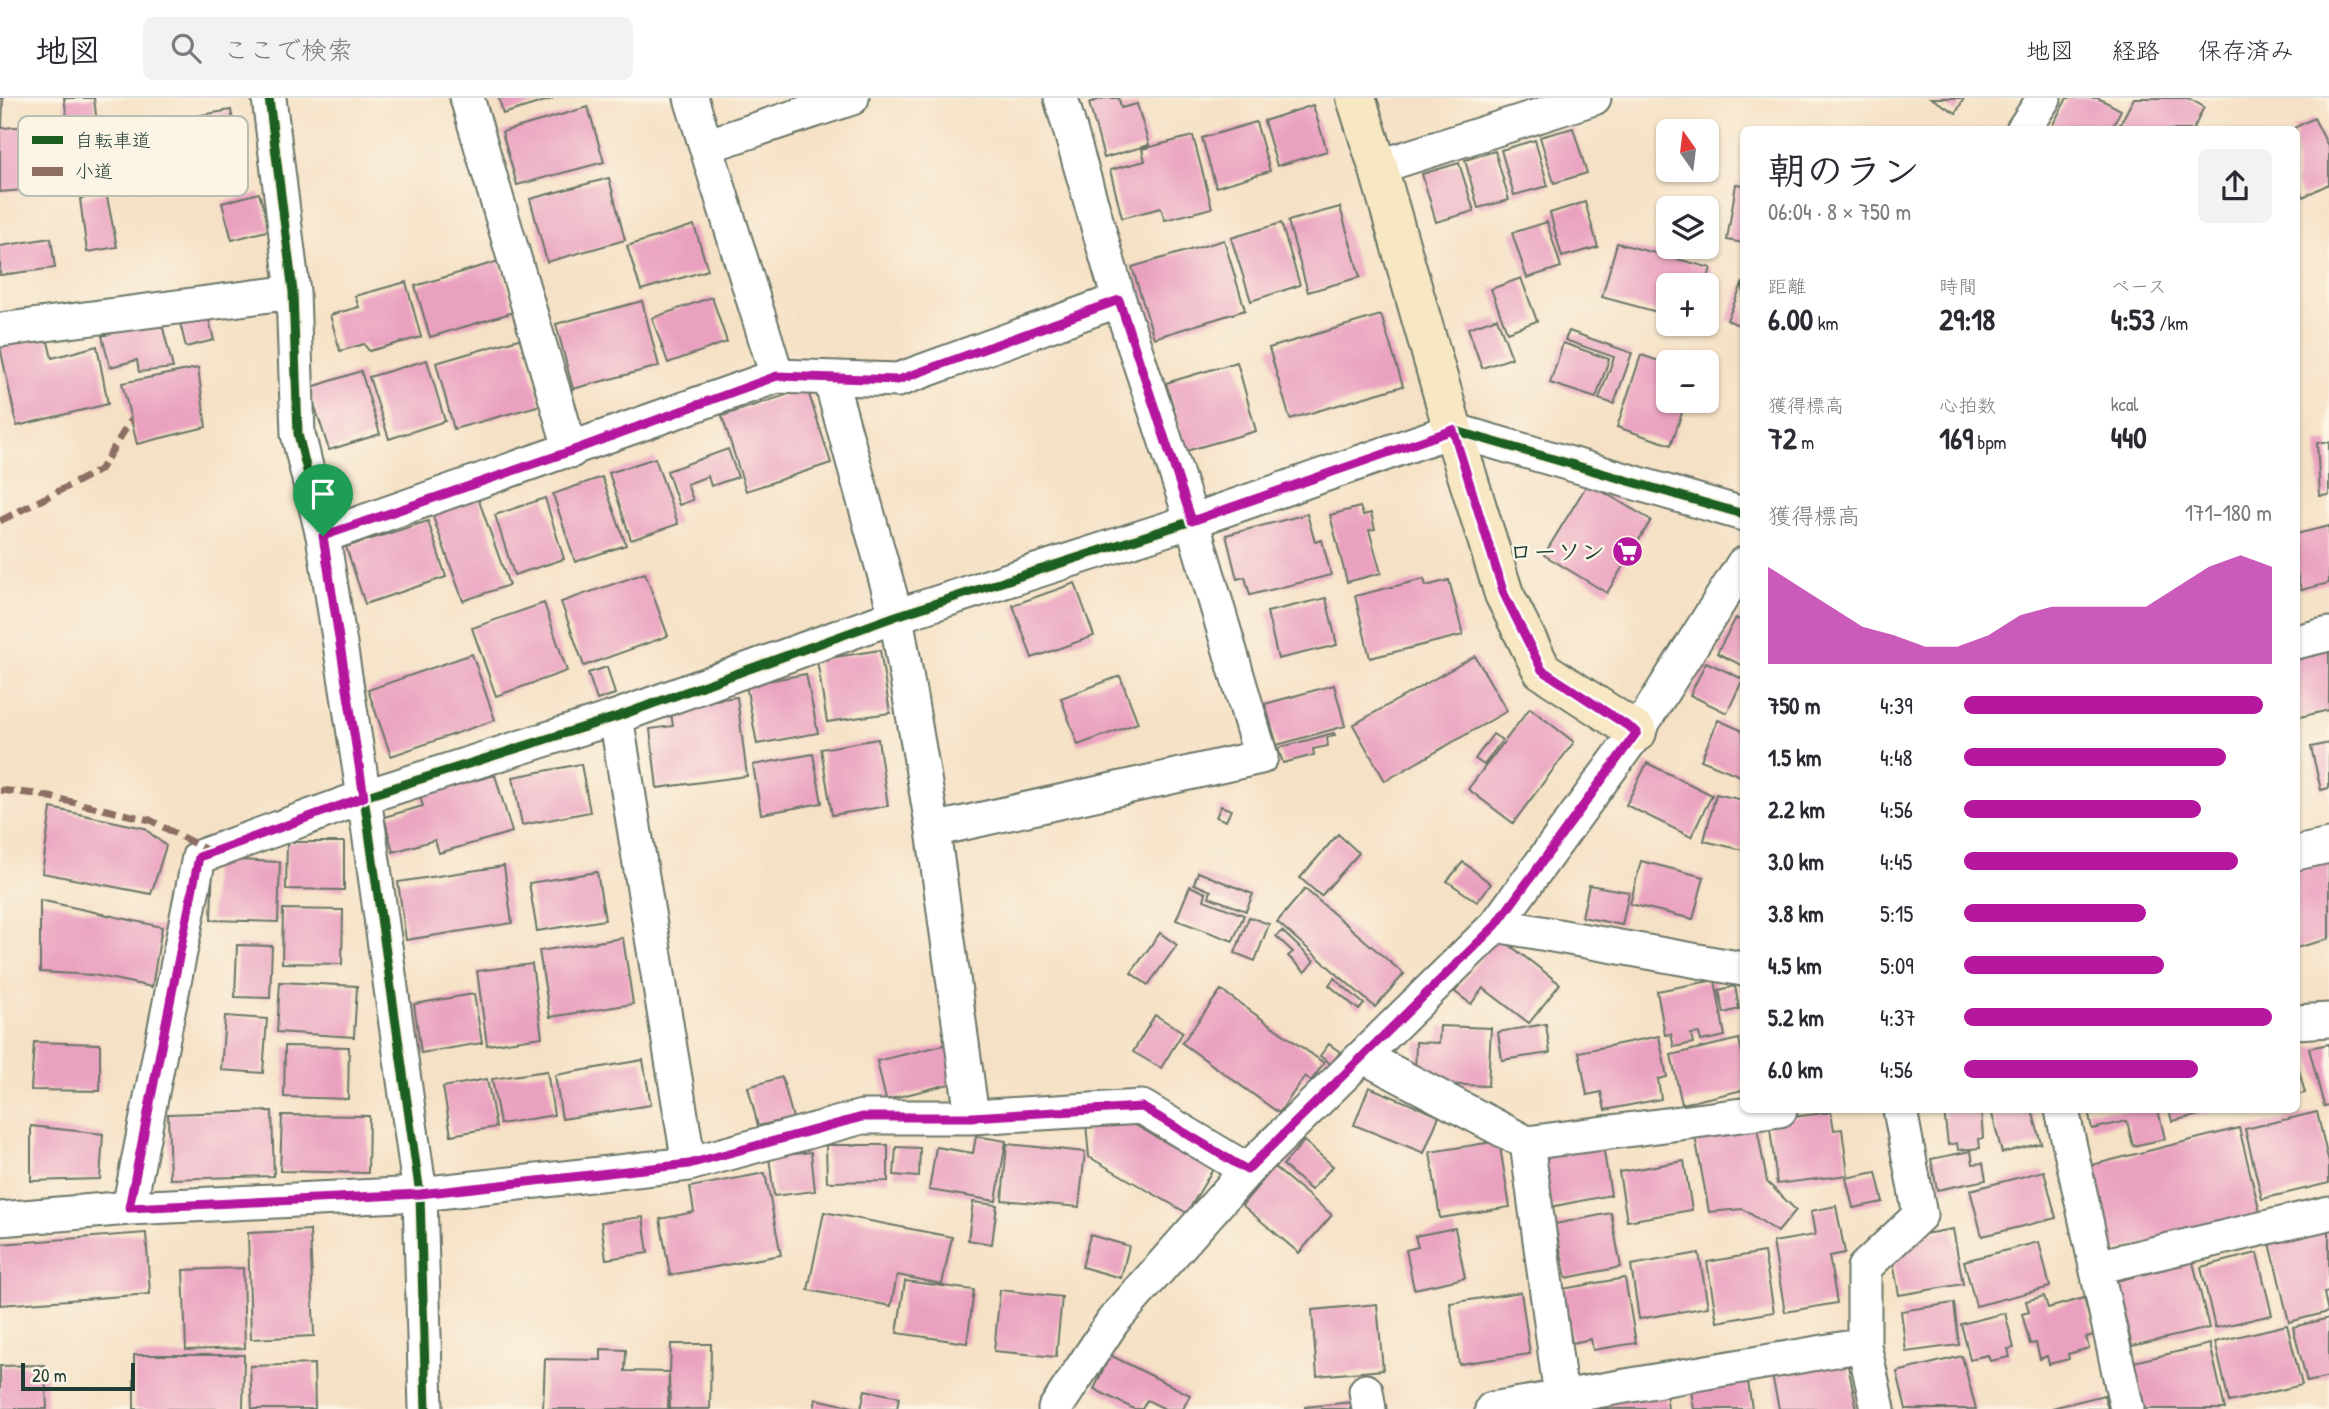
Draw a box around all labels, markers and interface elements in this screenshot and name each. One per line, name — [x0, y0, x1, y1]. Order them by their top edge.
search box — [143, 17, 633, 80]
text: 地図 — [35, 28, 101, 72]
icon: search — [167, 29, 205, 67]
text: ここで検索 — [223, 32, 353, 67]
text: 地図 — [2026, 34, 2074, 66]
text: 経路 — [2112, 34, 2160, 66]
text: 保存済み — [2198, 34, 2294, 66]
legend — [18, 116, 248, 196]
north arrow — [1656, 119, 1718, 182]
map controls — [1656, 119, 1719, 413]
text: 自転車道 — [75, 127, 151, 153]
text: 朝のラン — [1768, 144, 1920, 196]
button: share — [2198, 149, 2272, 223]
text: 小道 — [75, 158, 113, 184]
button: layers — [1656, 196, 1719, 259]
text: 06:04 · 8 × 750 m — [1768, 196, 1911, 227]
button: + — [1656, 273, 1719, 336]
text: 距離 — [1768, 273, 1806, 299]
text: 時間 — [1939, 273, 1977, 299]
text: ペース — [2111, 273, 2167, 299]
text: 6.00 — [1768, 299, 1813, 339]
text: 29:18 — [1939, 299, 1995, 339]
text: 4:53 — [2111, 299, 2155, 339]
text: km — [1813, 310, 1838, 336]
text: /km — [2155, 310, 2188, 336]
button: − — [1656, 350, 1719, 413]
text: kcal — [2111, 391, 2138, 417]
text: 獲得標高 — [1768, 392, 1844, 418]
text: 心拍数 — [1939, 392, 1996, 418]
text: 440 — [2111, 417, 2147, 457]
text: 72 — [1768, 418, 1797, 458]
text: 169 — [1939, 418, 1973, 458]
text: m — [1797, 429, 1814, 455]
text: bpm — [1973, 429, 2006, 455]
pin — [293, 464, 353, 536]
icon: arrive — [304, 475, 342, 513]
text: 171–180 m — [2185, 497, 2272, 528]
text: 獲得標高 — [1768, 500, 1860, 531]
supermarket icon: ローソン — [1611, 534, 1645, 568]
place label: ローソン — [1509, 535, 1605, 567]
text: 750 m — [1768, 690, 1820, 721]
text: 4:39 — [1880, 690, 1913, 721]
text: 1.5 km — [1768, 742, 1821, 773]
text: 4:48 — [1880, 742, 1913, 773]
text: 2.2 km — [1768, 794, 1825, 825]
text: 4:56 — [1880, 794, 1913, 825]
text: 3.0 km — [1768, 846, 1824, 877]
text: 4:45 — [1880, 846, 1912, 877]
text: 3.8 km — [1768, 898, 1824, 929]
text: 5:15 — [1880, 898, 1913, 929]
text: 4.5 km — [1768, 950, 1822, 981]
text: 5:09 — [1880, 950, 1914, 981]
text: 5.2 km — [1768, 1002, 1824, 1033]
text: 4:37 — [1880, 1002, 1916, 1033]
text: 6.0 km — [1768, 1054, 1823, 1085]
text: 4:56 — [1880, 1054, 1913, 1085]
scale bar — [21, 1360, 135, 1392]
text: 20 m — [32, 1362, 67, 1388]

